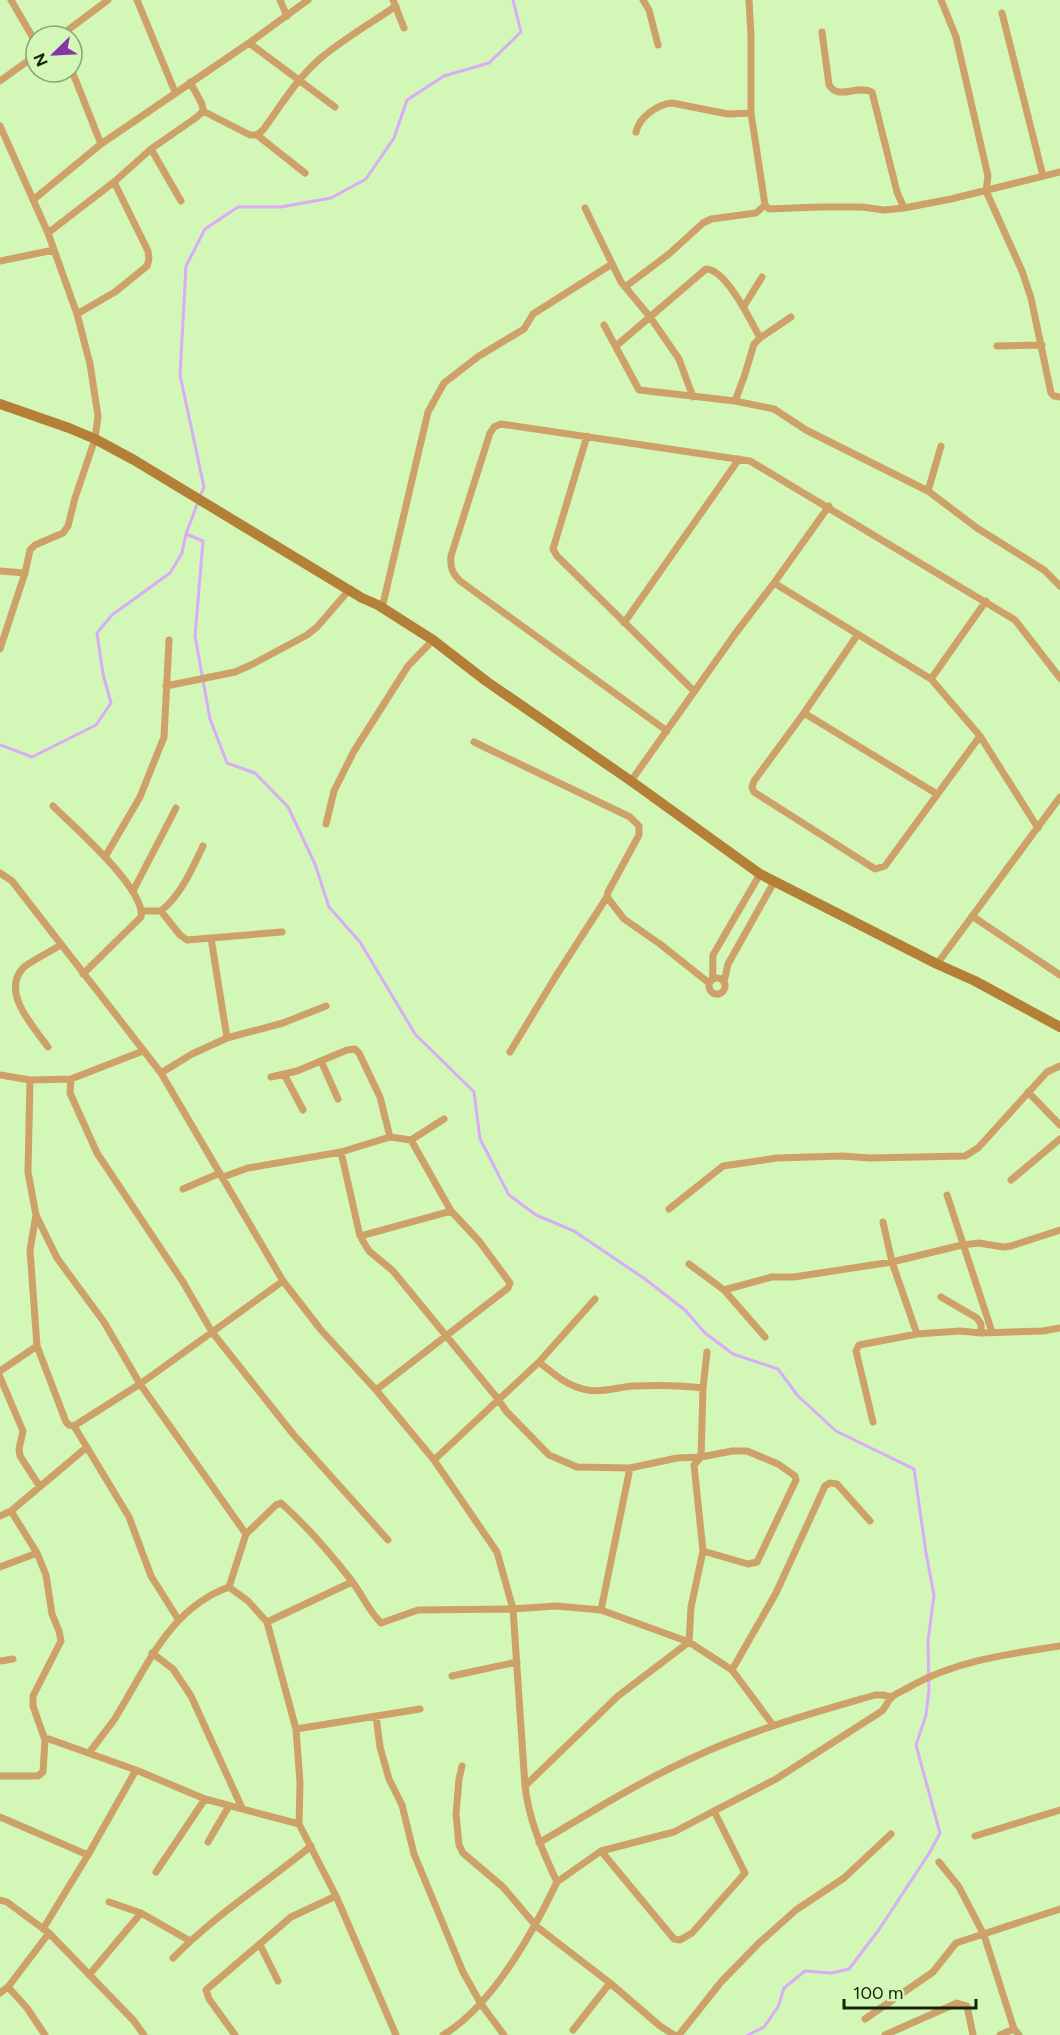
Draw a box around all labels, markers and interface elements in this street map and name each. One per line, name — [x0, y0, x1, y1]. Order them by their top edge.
north arrow — [24, 24, 84, 84]
text: N — [30, 50, 52, 69]
scale bar — [844, 1972, 976, 2010]
text: 100 m — [853, 1982, 903, 2004]

